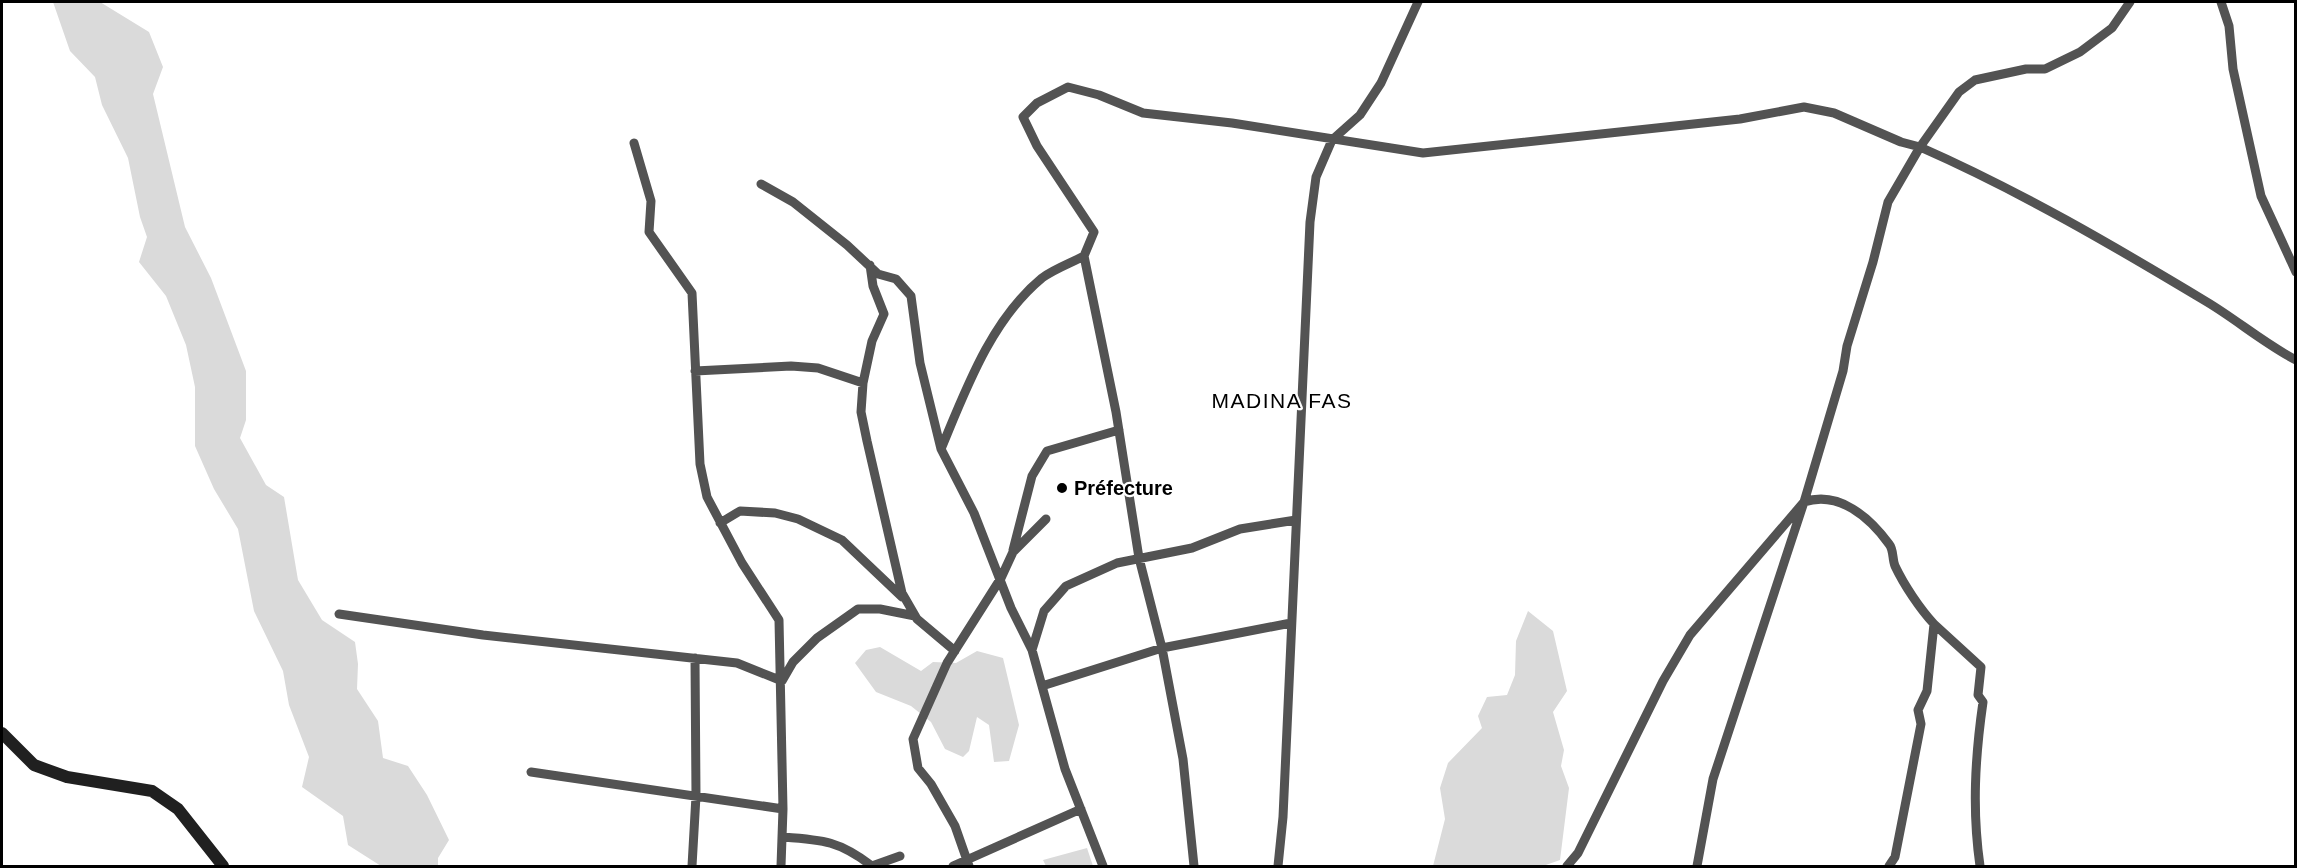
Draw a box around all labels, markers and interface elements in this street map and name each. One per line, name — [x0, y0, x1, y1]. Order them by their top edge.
district label: MADINA FAS — [1211, 389, 1353, 412]
place label: Préfecture — [1074, 477, 1173, 499]
marker: Préfecture — [1055, 481, 1069, 495]

